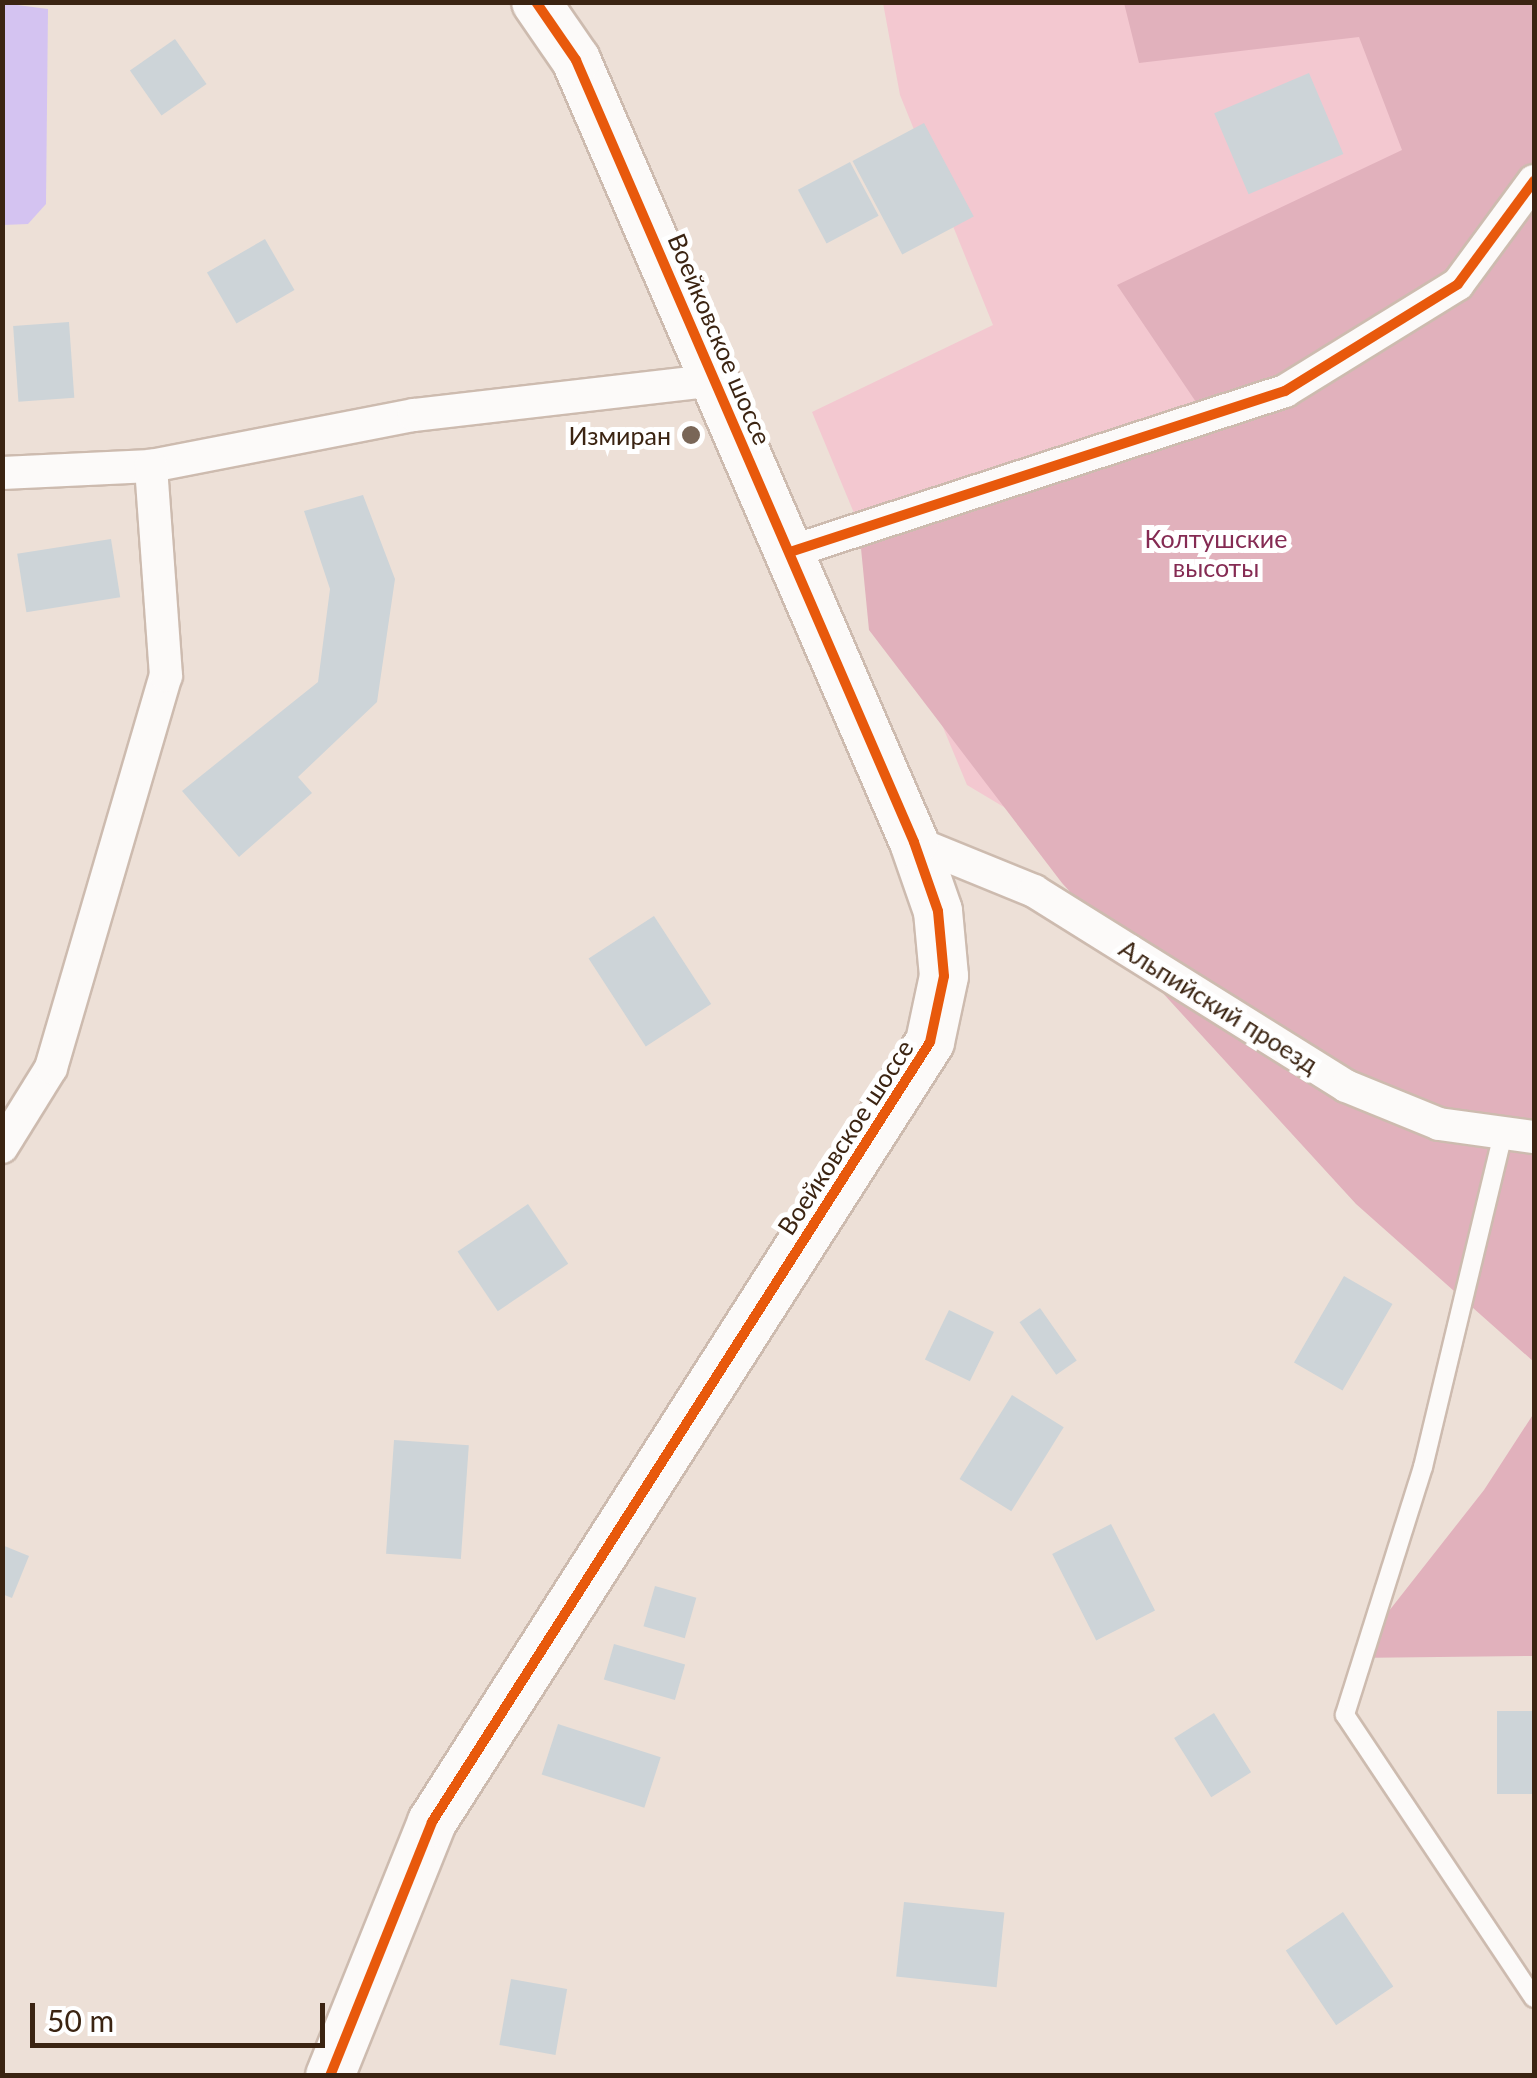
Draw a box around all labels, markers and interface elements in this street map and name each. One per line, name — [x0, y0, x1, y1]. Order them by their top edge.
street label: Воейковское шоссе — [662, 229, 778, 449]
place label: Измиран — [568, 420, 671, 450]
marker: Измиран — [680, 424, 702, 446]
park label: Колтушские высоты — [1145, 524, 1287, 583]
street label: Альпийский проезд — [1114, 933, 1324, 1079]
street label: Воейковское шоссе — [771, 1034, 919, 1240]
scale bar — [35, 1983, 330, 2045]
text: 50 m — [47, 2002, 114, 2038]

